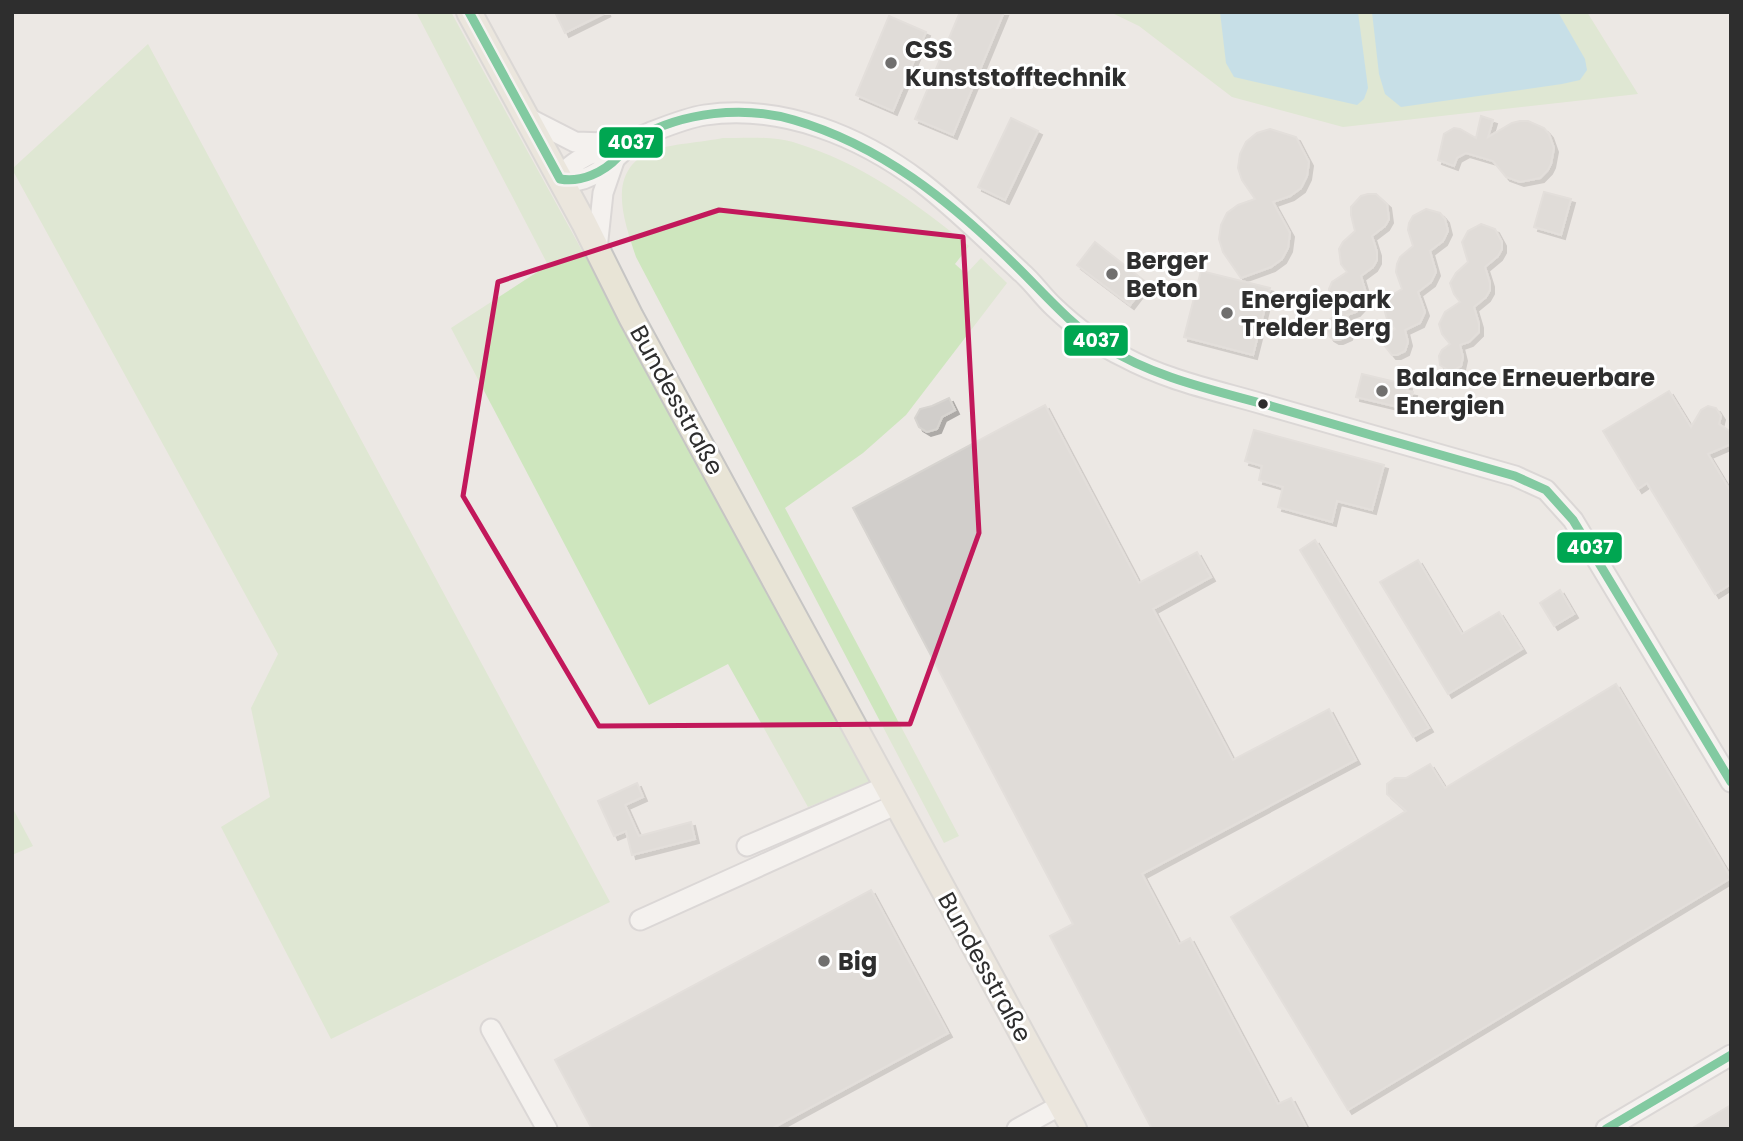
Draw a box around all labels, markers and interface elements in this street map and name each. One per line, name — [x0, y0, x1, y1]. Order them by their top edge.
place label: CSS Kunststofftechnik — [905, 33, 1126, 94]
marker: CSS Kunststofftechnik — [883, 55, 899, 71]
line badge: 4037 — [598, 126, 664, 159]
text: 4037 — [608, 129, 654, 156]
place label: Berger Beton — [1126, 244, 1208, 305]
marker: Berger Beton — [1104, 266, 1120, 282]
place label: Energiepark Trelder Berg — [1241, 283, 1391, 344]
marker: Energiepark Trelder Berg — [1219, 305, 1235, 321]
street label: Bundesstraße — [622, 319, 732, 481]
line badge: 4037 — [1063, 324, 1129, 357]
text: 4037 — [1073, 327, 1119, 354]
place label: Balance Erneuerbare Energien — [1396, 361, 1655, 422]
marker: Balance Erneuerbare Energien — [1374, 383, 1390, 399]
unlabelled marker — [1256, 397, 1270, 411]
line badge: 4037 — [1556, 531, 1623, 564]
text: 4037 — [1567, 534, 1613, 561]
street label: Bundesstraße — [930, 886, 1040, 1048]
place label: Big — [838, 945, 877, 978]
marker: Big — [816, 953, 832, 969]

